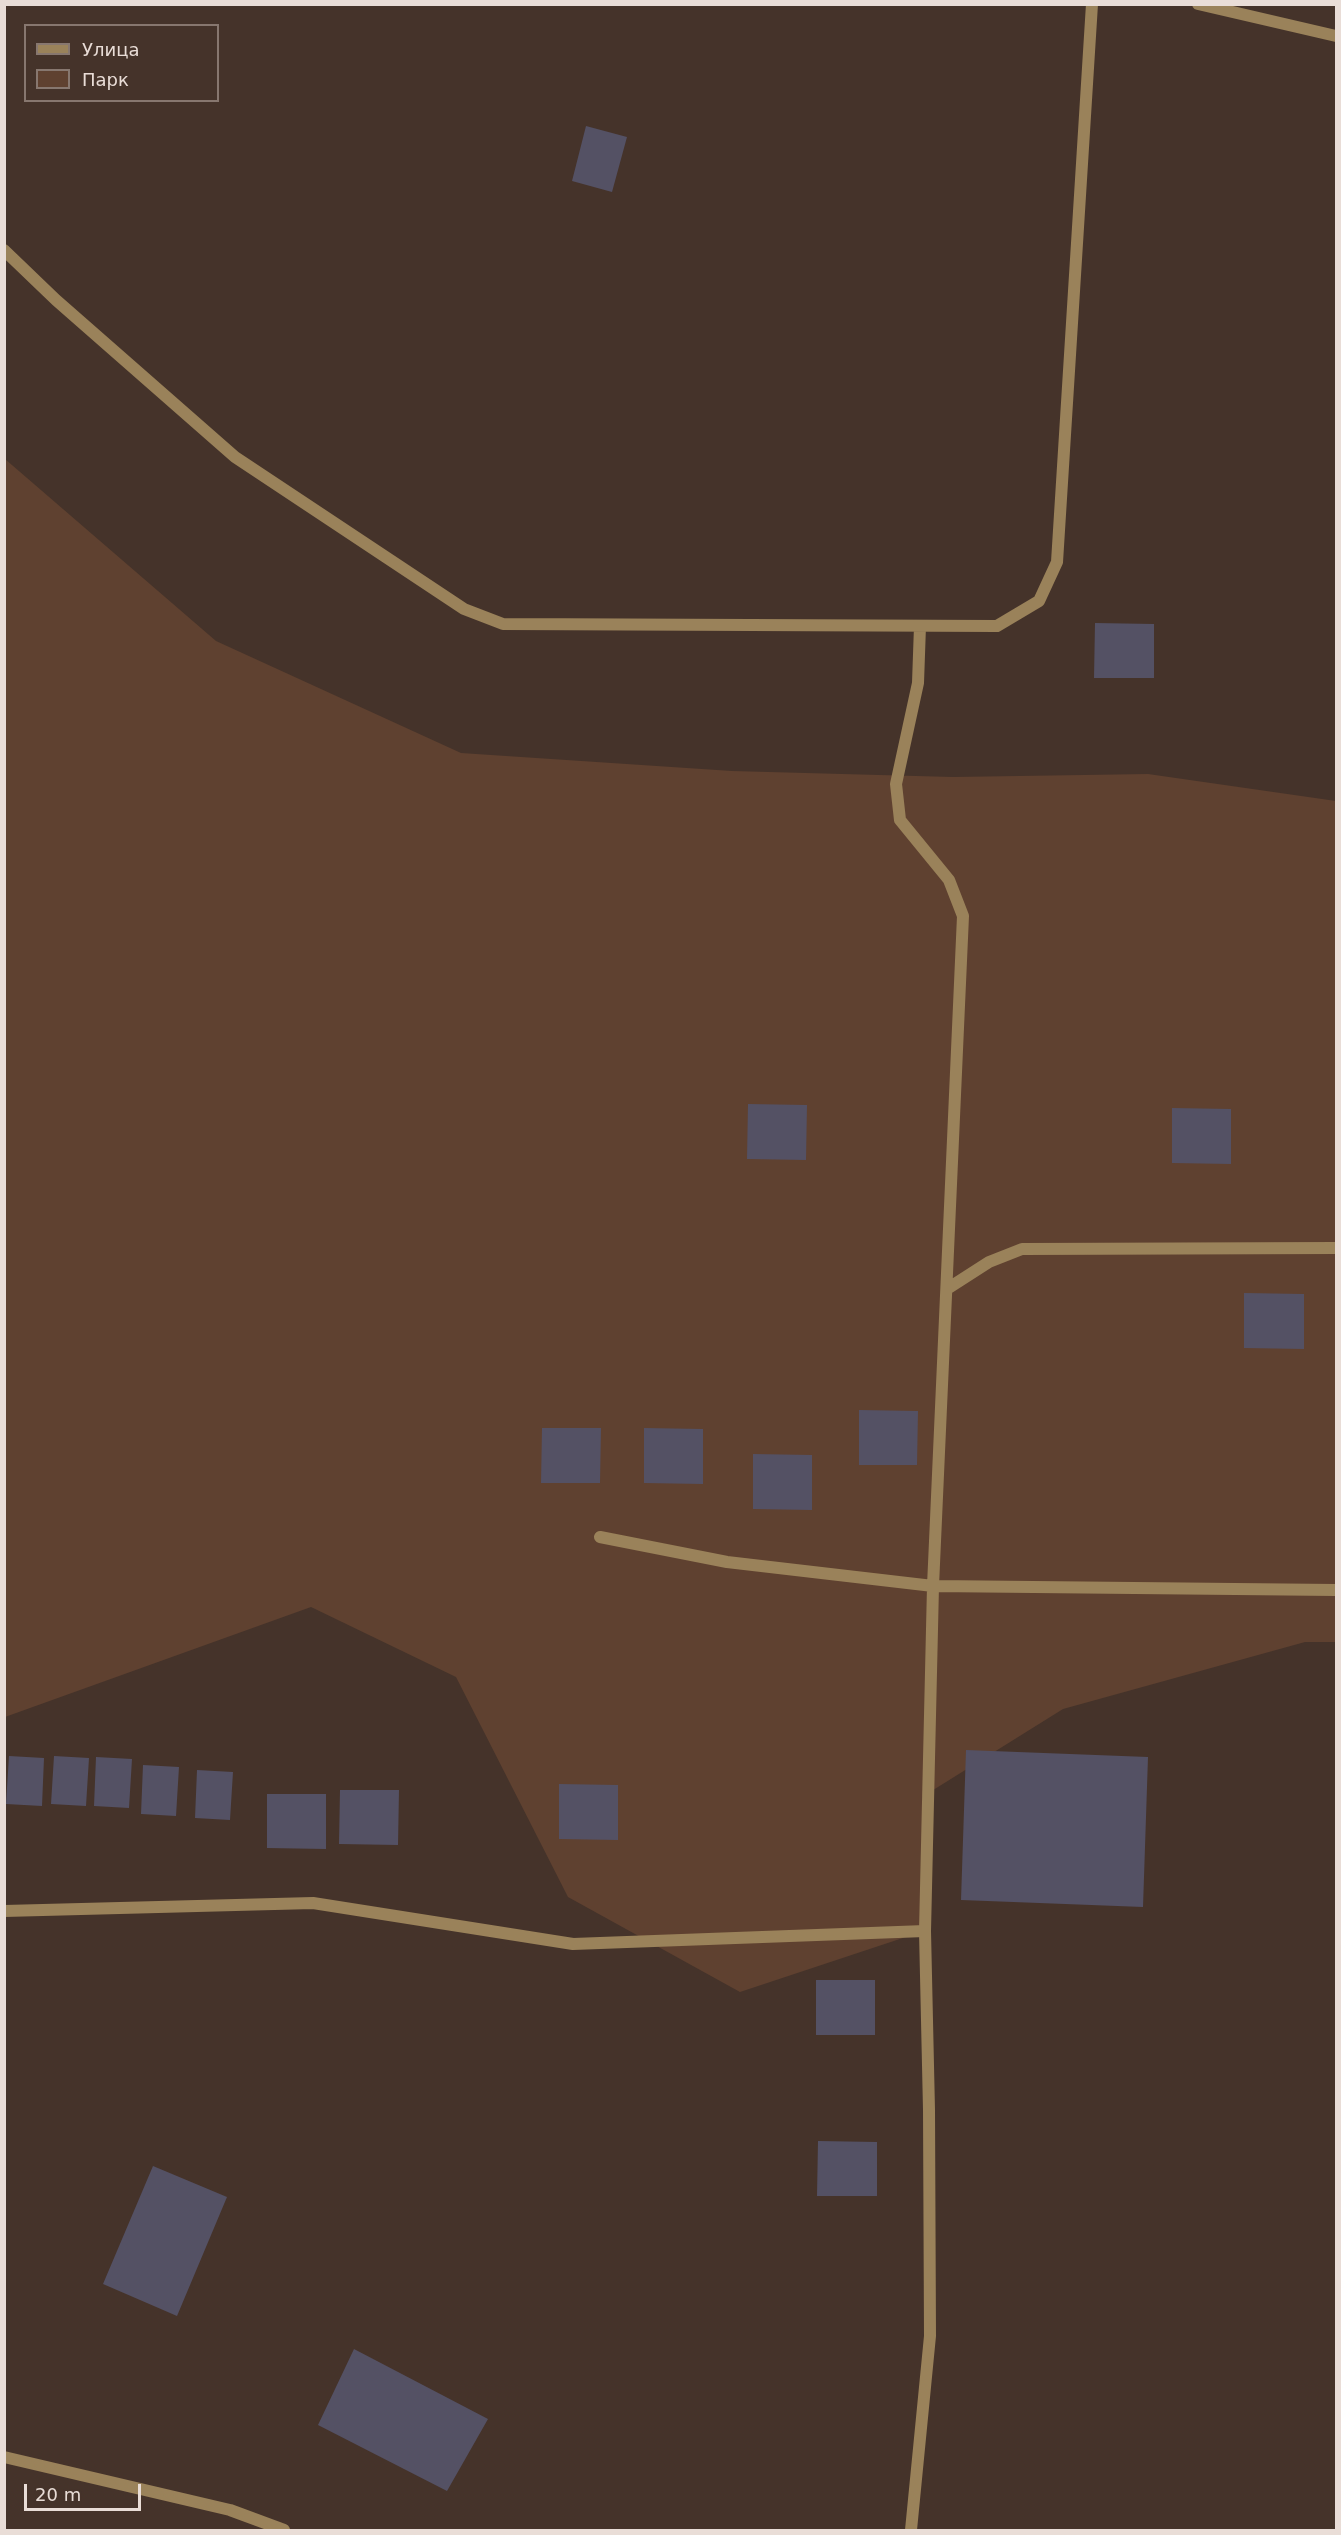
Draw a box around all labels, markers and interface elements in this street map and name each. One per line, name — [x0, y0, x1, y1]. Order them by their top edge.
legend — [24, 24, 219, 102]
text: Улица — [82, 39, 139, 60]
text: Парк — [82, 69, 129, 90]
scale bar — [27, 2472, 144, 2510]
text: 20 m — [35, 2484, 81, 2505]

